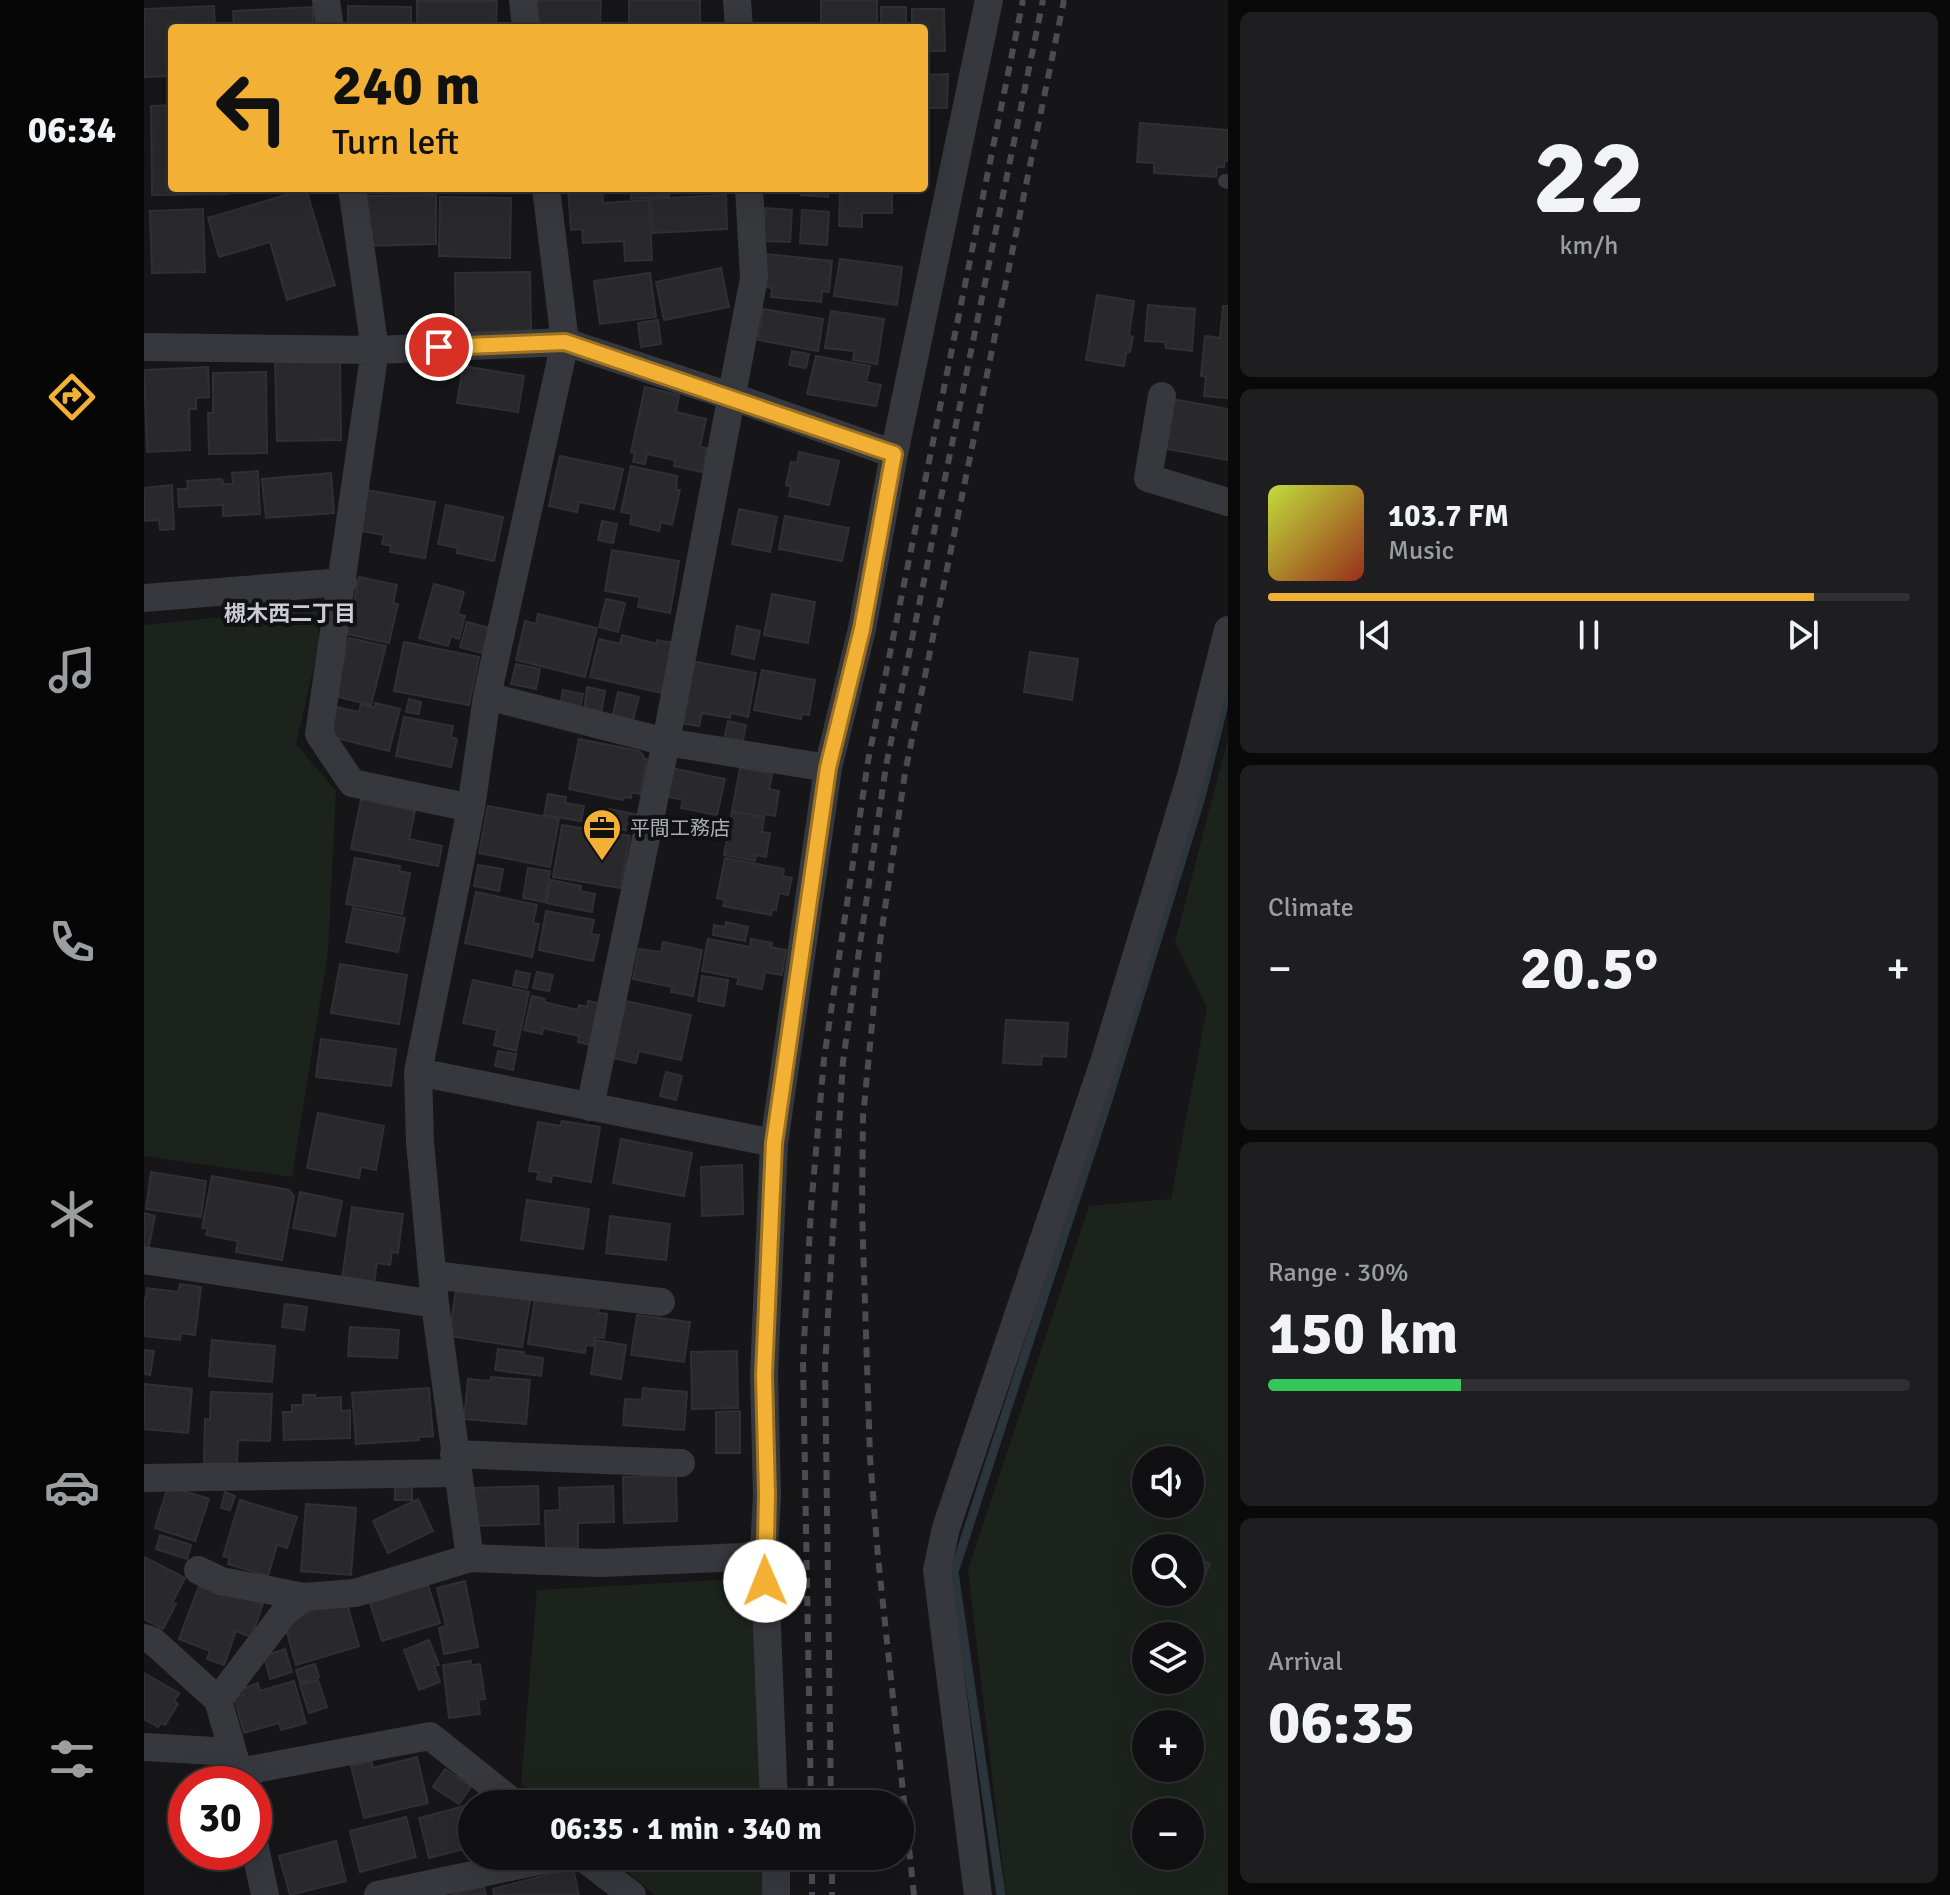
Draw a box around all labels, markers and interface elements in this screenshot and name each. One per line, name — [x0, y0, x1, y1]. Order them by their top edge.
text: 240 m — [332, 51, 480, 120]
icon: left — [200, 56, 304, 160]
text: 06:34 — [28, 108, 116, 153]
text: 22 — [1533, 114, 1645, 242]
text: Turn left — [332, 120, 459, 165]
text: km/h — [1560, 230, 1618, 262]
pin — [405, 313, 473, 381]
icon: arrive — [417, 325, 461, 369]
icon: directions — [44, 369, 100, 425]
text: 103.7 FM — [1388, 498, 1509, 535]
text: Music — [1388, 535, 1454, 567]
district label: 槻木西二丁目 — [224, 600, 356, 627]
icon: previous — [1353, 613, 1397, 657]
icon: pause — [1567, 613, 1611, 657]
icon: next — [1781, 613, 1825, 657]
icon: music — [44, 642, 100, 698]
office icon: 平間工務店 — [581, 807, 623, 862]
place label: 平間工務店 — [630, 816, 730, 841]
text: Climate — [1268, 892, 1354, 924]
icon: phone — [44, 914, 100, 970]
text: 20.5° — [1520, 932, 1658, 1006]
text: − — [1268, 942, 1292, 996]
text: + — [1886, 942, 1910, 996]
icon: climate — [44, 1186, 100, 1242]
text: Range · 30% — [1268, 1257, 1409, 1289]
text: 150 km — [1268, 1297, 1458, 1371]
map controls — [1132, 1446, 1204, 1870]
button: sound — [1132, 1446, 1204, 1518]
icon: car — [44, 1459, 100, 1515]
button: search — [1132, 1534, 1204, 1606]
position arrow — [723, 1539, 807, 1623]
button: layers — [1132, 1622, 1204, 1694]
text: Arrival — [1268, 1646, 1343, 1678]
text: 06:35 — [1268, 1686, 1415, 1760]
button: + — [1132, 1710, 1204, 1782]
icon: filters — [44, 1731, 100, 1787]
speed limit sign: 30 — [168, 1766, 272, 1870]
button: − — [1132, 1798, 1204, 1870]
text: 06:35 · 1 min · 340 m — [550, 1811, 822, 1848]

